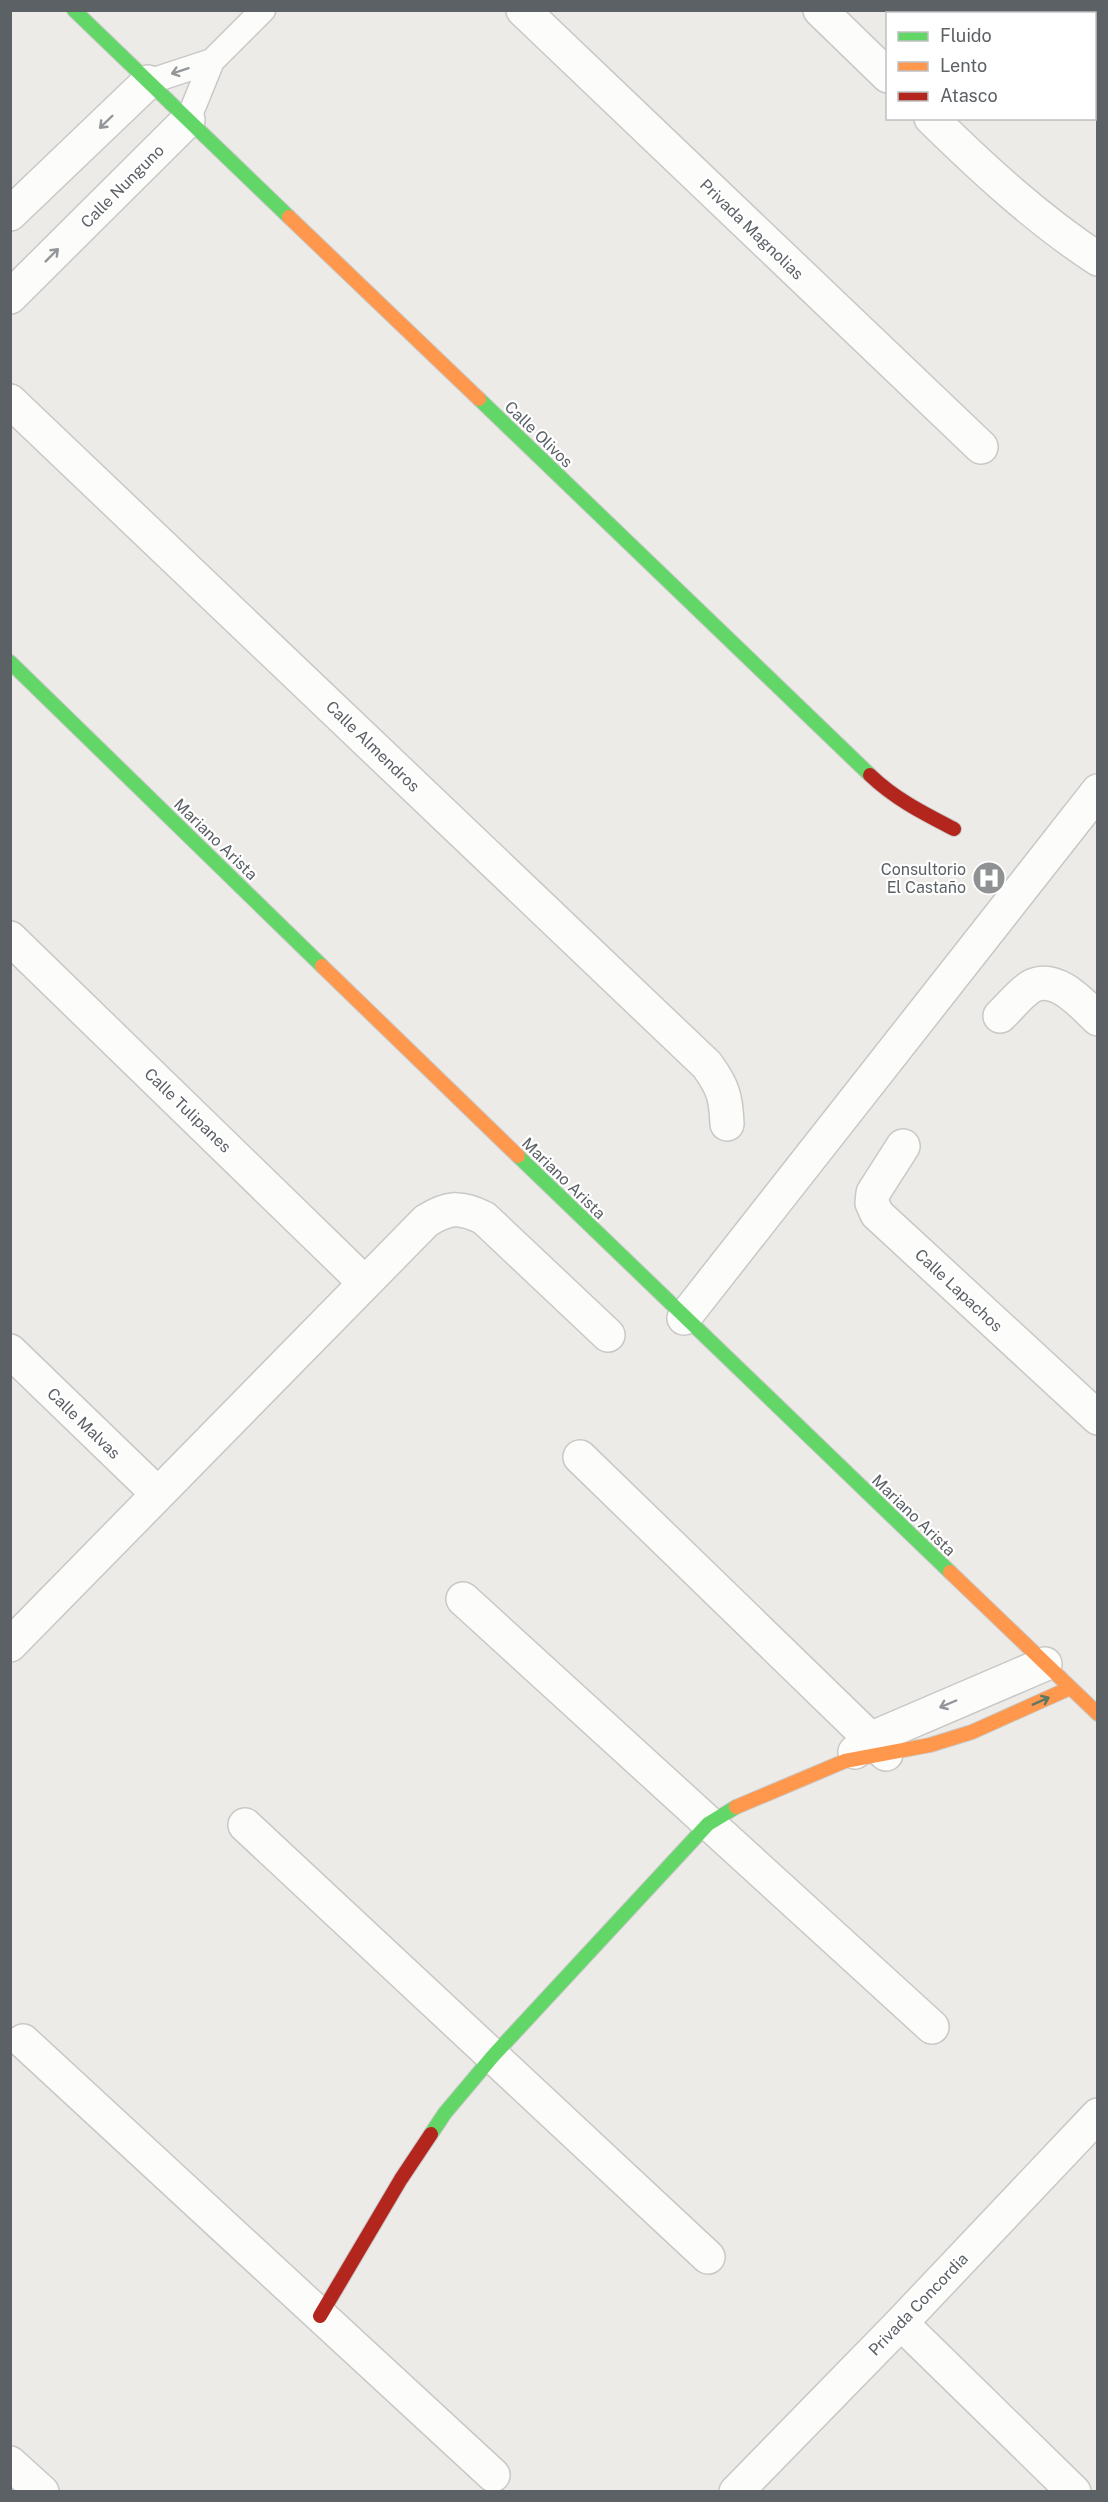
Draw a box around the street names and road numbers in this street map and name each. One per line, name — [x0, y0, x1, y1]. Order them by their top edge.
street label: Calle Nunguno — [77, 141, 168, 232]
street label: Privada Magnolias — [696, 175, 807, 284]
street label: Calle Olivos — [501, 397, 577, 471]
street label: Calle Almendros — [322, 697, 423, 796]
street label: Mariano Arista — [170, 795, 261, 884]
street label: Calle Tulipanes — [140, 1064, 235, 1156]
street label: Mariano Arista — [518, 1134, 609, 1223]
street label: Calle Lapachos — [911, 1245, 1006, 1336]
street label: Calle Malvas — [43, 1384, 124, 1463]
street label: Mariano Arista — [868, 1471, 959, 1560]
street label: Privada Concordia — [865, 2249, 972, 2359]

